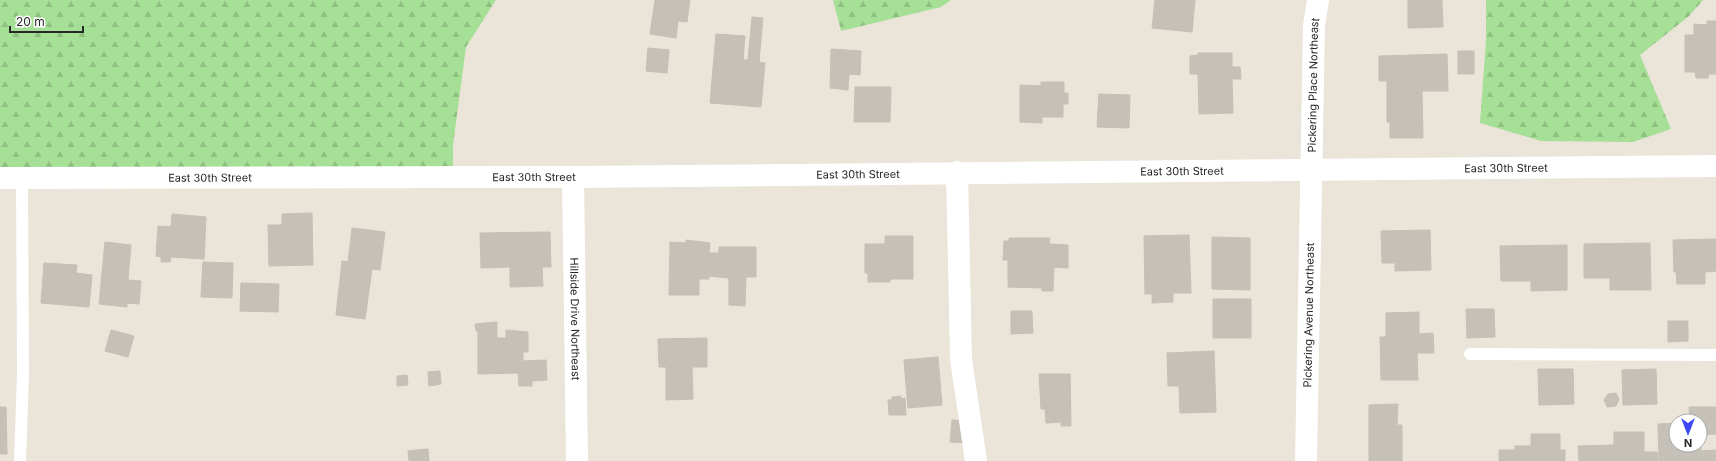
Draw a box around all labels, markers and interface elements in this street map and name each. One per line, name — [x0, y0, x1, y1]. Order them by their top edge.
scale bar — [10, 8, 83, 34]
text: 20 m — [16, 14, 45, 29]
street label: Pickering Place Northeast — [1305, 16, 1322, 153]
street label: East 30th Street — [1464, 161, 1548, 175]
street label: East 30th Street — [1140, 164, 1224, 179]
street label: East 30th Street — [816, 167, 900, 182]
street label: East 30th Street — [492, 170, 576, 184]
street label: East 30th Street — [168, 171, 252, 185]
street label: Pickering Avenue Northeast — [1300, 242, 1317, 388]
street label: Hillside Drive Northeast — [567, 257, 583, 381]
north arrow — [1668, 413, 1708, 453]
text: N — [1684, 436, 1692, 450]

